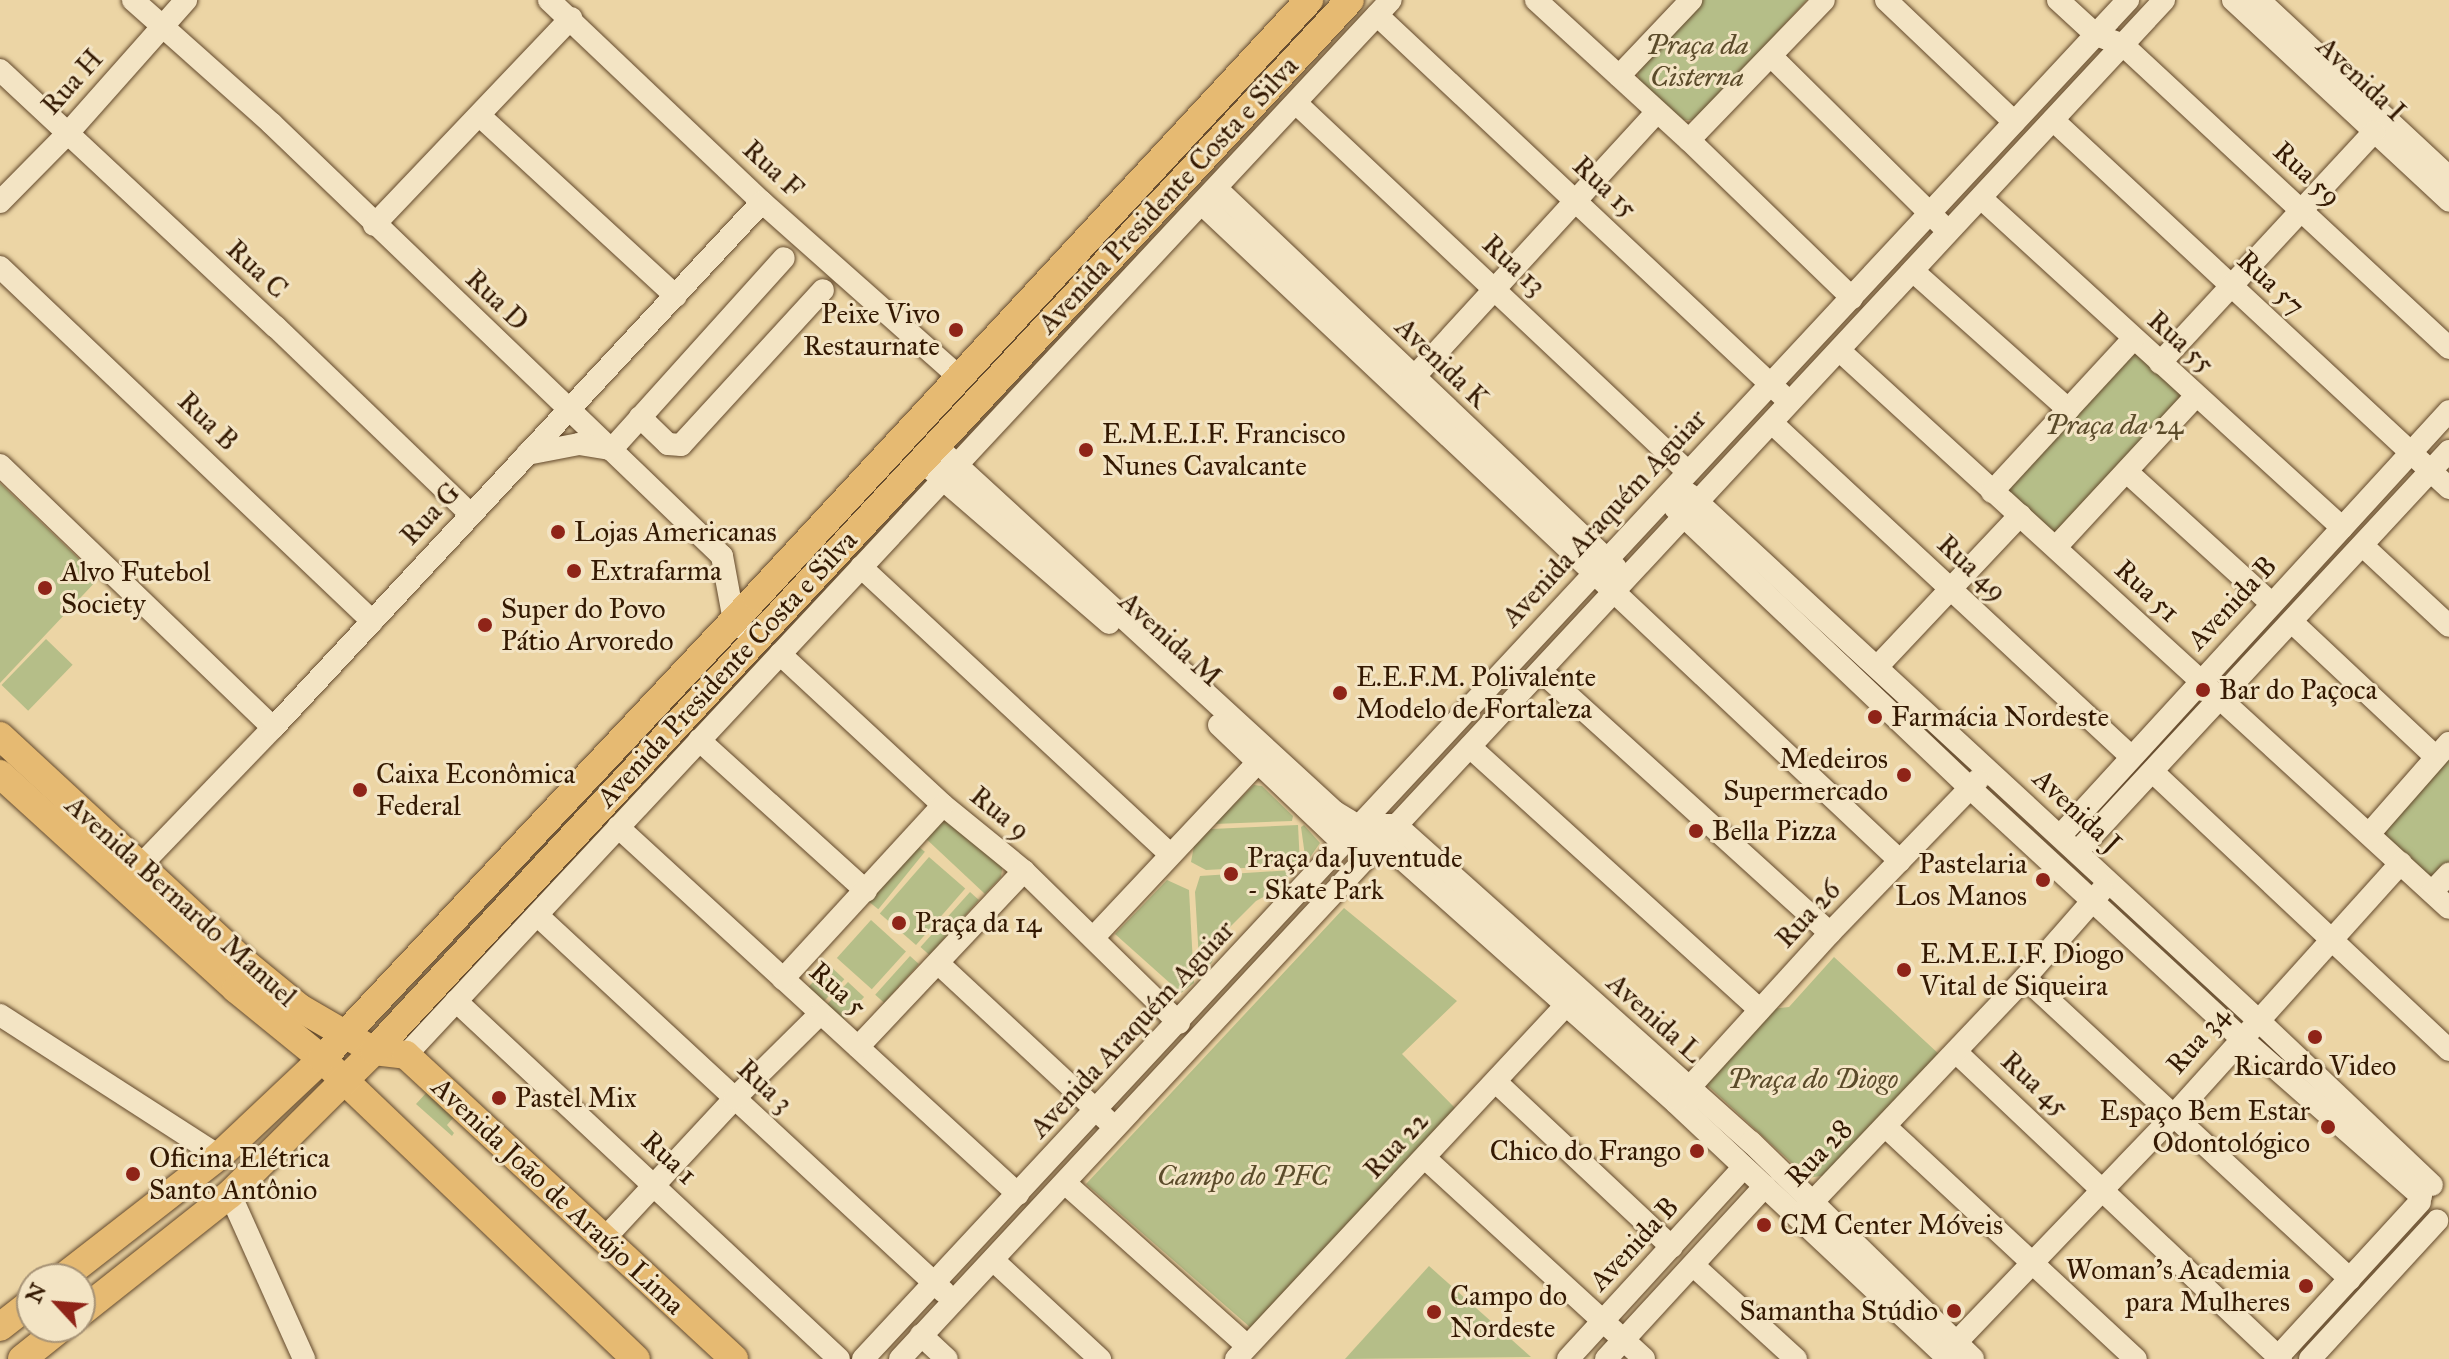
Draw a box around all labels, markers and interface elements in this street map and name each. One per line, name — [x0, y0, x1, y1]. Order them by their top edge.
park label: Praça da Cisterna — [1645, 28, 1749, 94]
street label: Avenida I — [2310, 29, 2412, 129]
street label: Rua H — [34, 42, 110, 122]
street label: Avenida Presidente Costa e Silva — [1031, 50, 1305, 340]
street label: Rua F — [736, 133, 810, 205]
street label: Rua 59 — [2266, 134, 2348, 214]
street label: Rua 15 — [1566, 149, 1644, 225]
street label: Rua 13 — [1475, 227, 1553, 303]
street label: Rua C — [219, 232, 295, 306]
street label: Rua 57 — [2230, 243, 2312, 323]
street label: Rua D — [459, 262, 535, 338]
place label: Peixe Vivo Restaurnate — [803, 297, 940, 363]
street label: Rua 55 — [2141, 303, 2221, 381]
street label: Avenida K — [1388, 310, 1496, 416]
marker: Peixe Vivo Restaurnate — [947, 321, 965, 339]
street label: Rua B — [171, 384, 245, 458]
street label: Avenida Araquém Aguiar — [1495, 402, 1713, 634]
park label: Praça da 24 — [2045, 408, 2183, 442]
place label: E.M.E.I.F. Francisco Nunes Cavalcante — [1102, 417, 1346, 483]
marker: E.M.E.I.F. Francisco Nunes Cavalcante — [1077, 441, 1095, 459]
street label: Rua G — [393, 476, 467, 552]
place label: Lojas Americanas — [574, 515, 777, 549]
marker: Lojas Americanas — [549, 523, 567, 541]
street label: Avenida Presidente Costa e Silva — [590, 524, 864, 814]
street label: Rua 49 — [1930, 527, 2014, 609]
street label: Avenida B — [2180, 549, 2284, 657]
street label: Rua 51 — [2108, 553, 2186, 629]
place label: Extrafarma — [590, 554, 722, 588]
place label: Alvo Futebol Society — [61, 555, 211, 621]
marker: Extrafarma — [565, 562, 583, 580]
marker: Alvo Futebol Society — [36, 579, 54, 597]
street label: Avenida M — [1112, 584, 1228, 694]
place label: Super do Povo Pátio Arvoredo — [501, 592, 674, 658]
marker: Super do Povo Pátio Arvoredo — [476, 616, 494, 634]
place label: E.E.F.M. Polivalente Modelo de Fortaleza — [1356, 660, 1596, 726]
place label: Bar do Paçoca — [2219, 673, 2377, 707]
marker: Bar do Paçoca — [2194, 681, 2212, 699]
marker: E.E.F.M. Polivalente Modelo de Fortaleza — [1331, 684, 1349, 702]
place label: Farmácia Nordeste — [1891, 700, 2109, 734]
marker: Farmácia Nordeste — [1866, 708, 1884, 726]
place label: Medeiros Supermercado — [1723, 742, 1888, 808]
place label: Caixa Econômica Federal — [376, 757, 575, 823]
street label: Avenida J — [2026, 762, 2128, 860]
marker: Medeiros Supermercado — [1895, 766, 1913, 784]
street label: Rua 9 — [963, 779, 1037, 847]
marker: Caixa Econômica Federal — [351, 781, 369, 799]
street label: Avenida Bernardo Manuel — [59, 788, 303, 1014]
place label: Bella Pizza — [1712, 814, 1837, 848]
marker: Bella Pizza — [1687, 822, 1705, 840]
place label: Praça da Juventude - Skate Park — [1247, 841, 1463, 907]
place label: Pastelaria Los Manos — [1895, 847, 2027, 913]
marker: Praça da Juventude - Skate Park — [1222, 865, 1240, 883]
marker: Pastelaria Los Manos — [2034, 871, 2052, 889]
street label: Rua 26 — [1768, 873, 1848, 955]
place label: Praça da 14 — [915, 906, 1041, 940]
street label: Avenida Araquém Aguiar — [1023, 913, 1241, 1145]
marker: Praça da 14 — [890, 914, 908, 932]
place label: E.M.E.I.F. Diogo Vital de Siqueira — [1920, 937, 2124, 1003]
street label: Rua 5 — [803, 955, 873, 1023]
marker: E.M.E.I.F. Diogo Vital de Siqueira — [1895, 961, 1913, 979]
street label: Avenida L — [1600, 966, 1710, 1070]
street label: Rua 34 — [2159, 999, 2237, 1081]
marker: Ricardo Video — [2306, 1028, 2324, 1046]
street label: Rua 45 — [1994, 1044, 2076, 1124]
place label: Ricardo Video — [2234, 1049, 2396, 1083]
street label: Rua 3 — [730, 1052, 800, 1120]
park label: Praça do Diogo — [1728, 1062, 1898, 1096]
street label: Avenida João de Araújo Lima — [425, 1070, 691, 1322]
place label: Pastel Mix — [515, 1081, 637, 1115]
marker: Pastel Mix — [490, 1089, 508, 1107]
place label: Espaço Bem Estar Odontológico — [2099, 1094, 2310, 1160]
street label: Rua 22 — [1357, 1104, 1435, 1186]
street label: Rua 28 — [1779, 1112, 1859, 1194]
marker: Espaço Bem Estar Odontológico — [2317, 1116, 2339, 1138]
street label: Rua 1 — [634, 1124, 704, 1192]
place label: Chico do Frango — [1490, 1134, 1681, 1168]
place label: Oficina Elétrica Santo Antônio — [149, 1141, 330, 1207]
marker: Chico do Frango — [1688, 1142, 1706, 1160]
park label: Campo do PFC — [1157, 1159, 1329, 1193]
marker: Oficina Elétrica Santo Antônio — [124, 1165, 142, 1183]
street label: Avenida B — [1582, 1190, 1686, 1298]
place label: CM Center Móveis — [1780, 1208, 2003, 1242]
marker: CM Center Móveis — [1755, 1216, 1773, 1234]
place label: Woman's Academia para Mulheres — [2066, 1253, 2290, 1319]
north arrow — [16, 1263, 96, 1343]
marker: Woman's Academia para Mulheres — [2297, 1277, 2315, 1295]
text: N — [20, 1279, 52, 1307]
place label: Campo do Nordeste — [1450, 1279, 1567, 1345]
place label: Samantha Stúdio — [1739, 1294, 1938, 1328]
marker: Samantha Stúdio — [1945, 1302, 1963, 1320]
marker: Campo do Nordeste — [1425, 1303, 1443, 1321]

